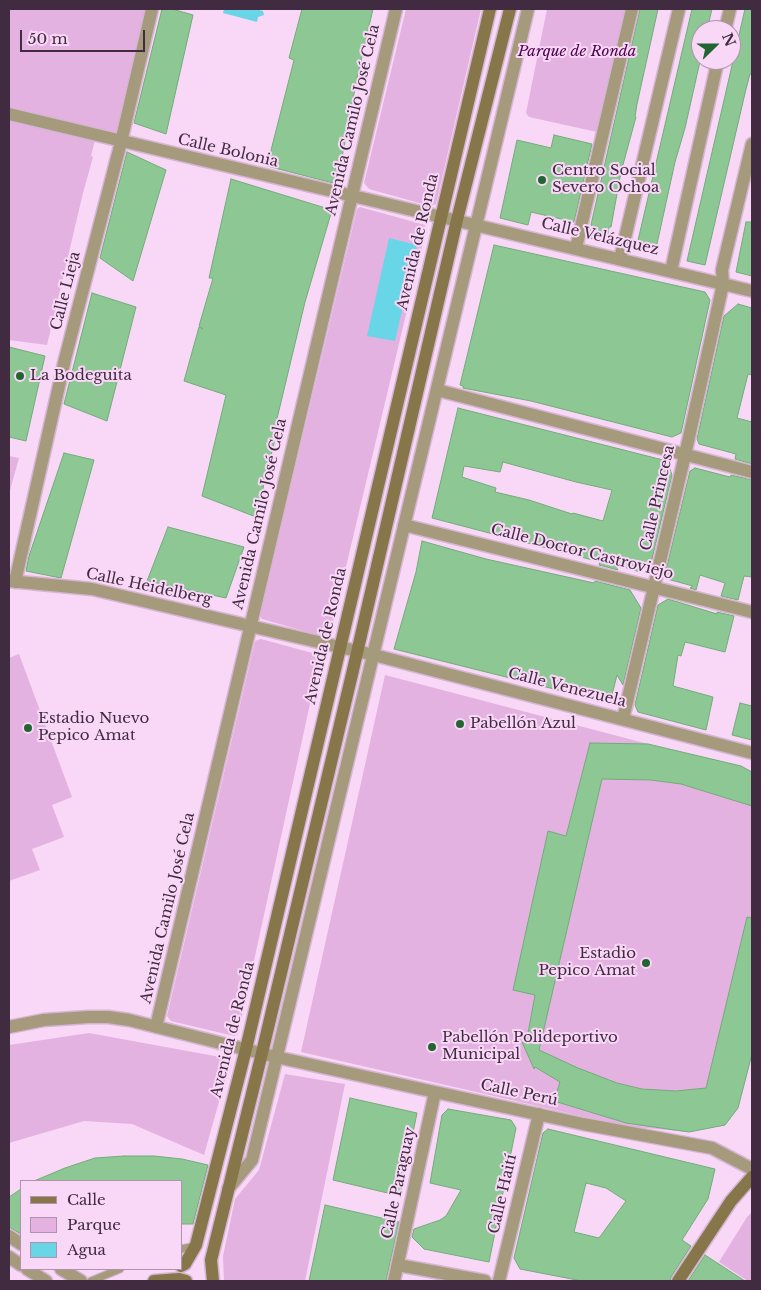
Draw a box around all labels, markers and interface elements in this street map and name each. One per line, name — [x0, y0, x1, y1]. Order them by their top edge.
scale bar — [22, 20, 148, 52]
north arrow — [691, 20, 741, 70]
street label: Avenida Camilo José Cela — [322, 23, 384, 217]
text: 50 m — [28, 29, 68, 48]
text: N — [718, 30, 740, 49]
park label: Parque de Ronda — [518, 43, 636, 61]
street label: Calle Bolonia — [176, 131, 280, 171]
place label: Centro Social Severo Ochoa — [552, 162, 659, 197]
street label: Avenida de Ronda — [394, 172, 442, 312]
marker: Centro Social Severo Ochoa — [536, 174, 548, 186]
street label: Calle Velázquez — [539, 215, 661, 259]
street label: Calle Lieja — [48, 250, 84, 332]
place label: La Bodeguita — [30, 367, 132, 385]
marker: La Bodeguita — [14, 370, 26, 382]
street label: Avenida Camilo José Cela — [229, 417, 291, 611]
street label: Calle Princesa — [637, 444, 679, 552]
street label: Calle Doctor Castroviejo — [489, 521, 675, 583]
street label: Calle Heidelberg — [84, 565, 214, 609]
street label: Avenida de Ronda — [302, 566, 350, 706]
street label: Calle Venezuela — [506, 665, 628, 711]
place label: Estadio Nuevo Pepico Amat — [38, 710, 149, 745]
place label: Pabellón Azul — [470, 715, 576, 733]
marker: Pabellón Azul — [454, 718, 466, 730]
marker: Estadio Nuevo Pepico Amat — [22, 722, 34, 734]
street label: Avenida Camilo José Cela — [137, 811, 199, 1005]
place label: Estadio Pepico Amat — [538, 945, 636, 980]
marker: Estadio Pepico Amat — [640, 957, 652, 969]
street label: Avenida de Ronda — [207, 960, 259, 1100]
place label: Pabellón Polideportivo Municipal — [442, 1029, 618, 1064]
marker: Pabellón Polideportivo Municipal — [426, 1041, 438, 1053]
street label: Calle Perú — [479, 1076, 559, 1110]
street label: Calle Paraguay — [378, 1126, 420, 1240]
street label: Calle Haití — [485, 1152, 521, 1236]
legend — [20, 1180, 182, 1270]
text: Calle — [67, 1190, 106, 1209]
text: Parque — [67, 1215, 121, 1234]
text: Agua — [67, 1240, 106, 1259]

